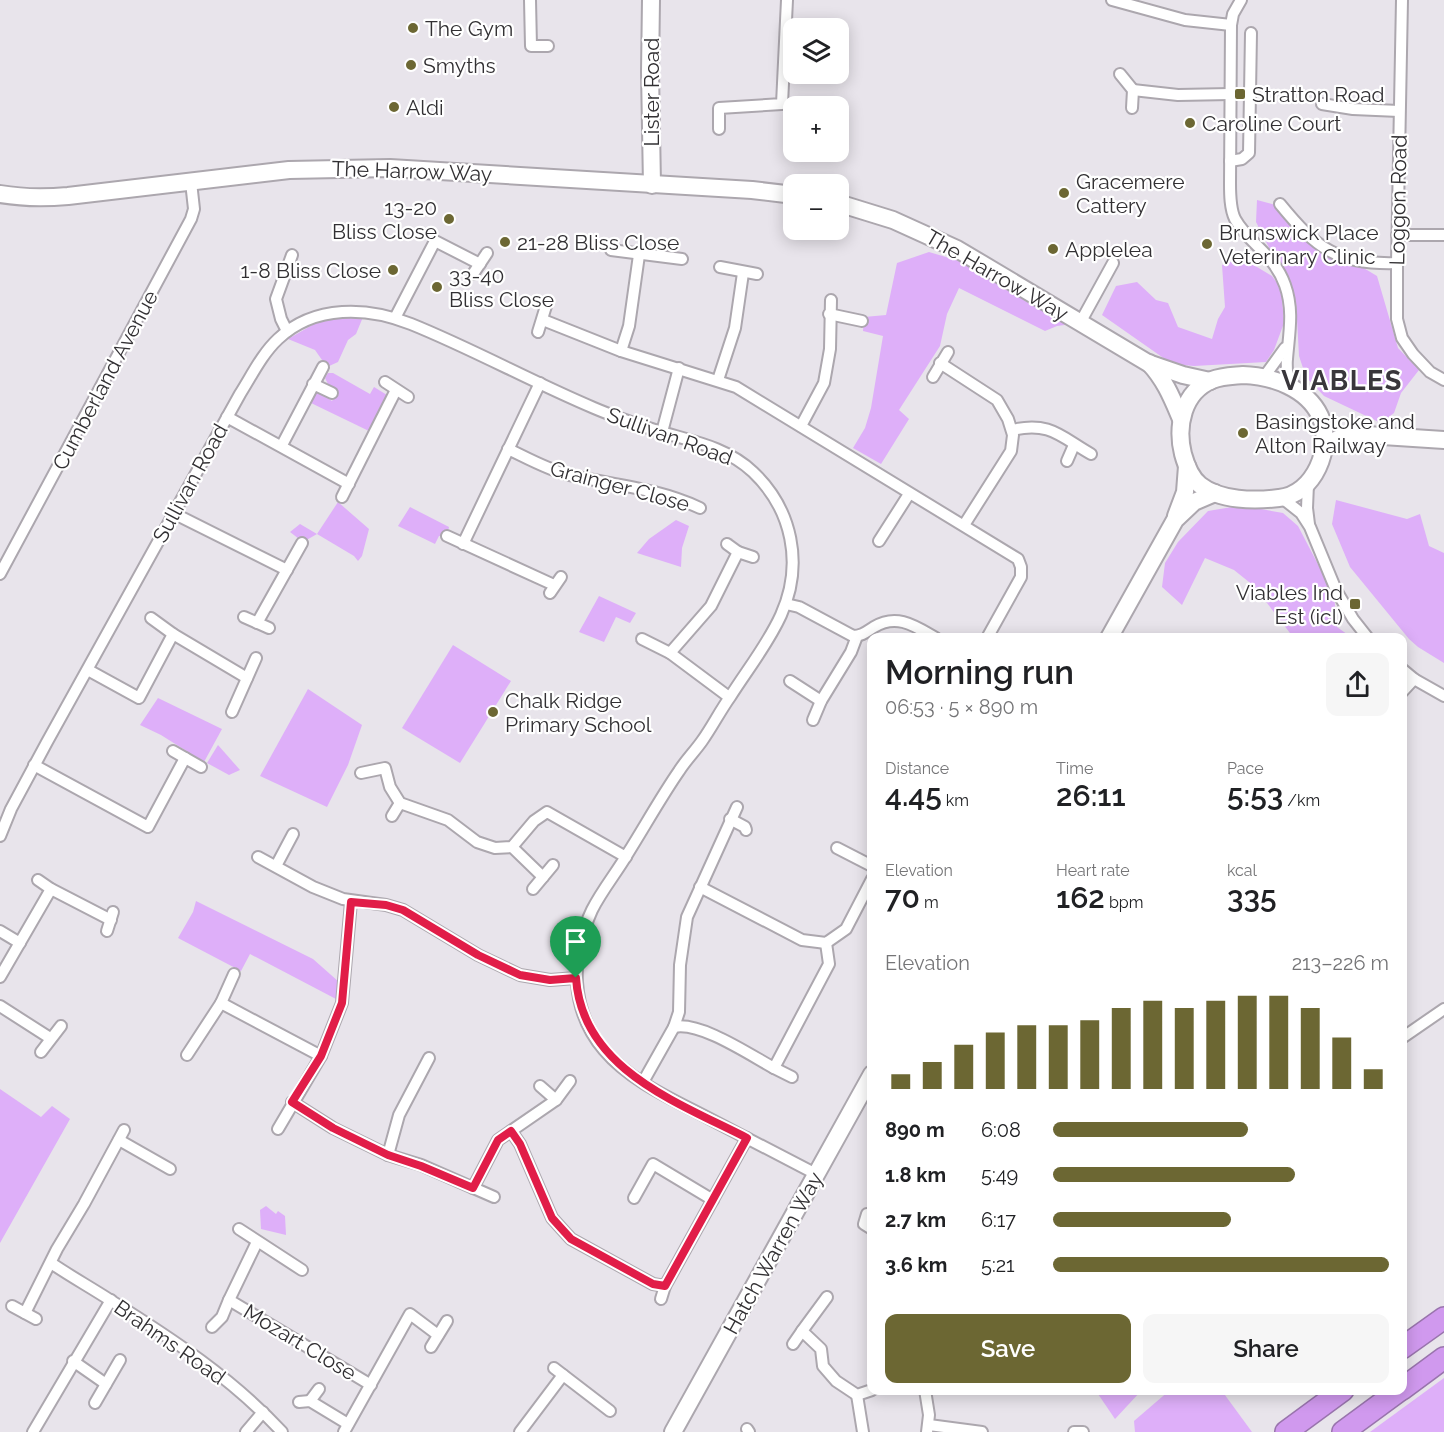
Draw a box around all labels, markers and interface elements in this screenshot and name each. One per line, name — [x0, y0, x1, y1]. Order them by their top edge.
place label: The Gym — [425, 16, 513, 41]
map controls — [783, 18, 849, 240]
button: layers — [783, 18, 849, 84]
marker: The Gym — [406, 21, 420, 35]
street label: Lister Road — [639, 38, 664, 146]
place label: Smyths — [423, 53, 496, 78]
marker: Smyths — [404, 58, 418, 72]
place label: Stratton Road — [1252, 82, 1385, 107]
marker: Stratton Road — [1233, 87, 1247, 101]
place label: Aldi — [406, 95, 444, 120]
button: + — [783, 96, 849, 162]
marker: Aldi — [387, 100, 401, 114]
place label: Caroline Court — [1202, 111, 1341, 136]
marker: Caroline Court — [1183, 116, 1197, 130]
street label: Loggon Road — [1384, 134, 1412, 266]
street label: The Harrow Way — [331, 156, 493, 186]
place label: Gracemere Cattery — [1076, 169, 1185, 218]
button: − — [783, 174, 849, 240]
marker: Gracemere Cattery — [1057, 186, 1071, 200]
place label: 13-20 Bliss Close — [332, 195, 437, 244]
marker: 13-20 Bliss Close — [442, 212, 456, 226]
place label: Brunswick Place Veterinary Clinic — [1219, 220, 1379, 269]
street label: The Harrow Way — [921, 224, 1073, 326]
place label: 21-28 Bliss Close — [517, 230, 679, 255]
marker: 21-28 Bliss Close — [498, 235, 512, 249]
place label: Applelea — [1065, 237, 1153, 262]
marker: Brunswick Place Veterinary Clinic — [1200, 237, 1214, 251]
marker: Applelea — [1046, 242, 1060, 256]
place label: 1-8 Bliss Close — [241, 258, 381, 283]
marker: 1-8 Bliss Close — [386, 263, 400, 277]
place label: 33-40 Bliss Close — [449, 263, 554, 312]
marker: 33-40 Bliss Close — [430, 280, 444, 294]
street label: Cumberland Avenue — [47, 286, 163, 474]
district label: VIABLES — [1281, 365, 1403, 396]
street label: Sullivan Road — [604, 402, 736, 470]
place label: Basingstoke and Alton Railway — [1255, 409, 1415, 458]
street label: Sullivan Road — [147, 419, 233, 547]
marker: Basingstoke and Alton Railway — [1236, 426, 1250, 440]
street label: Grainger Close — [548, 455, 692, 517]
place label: Viables Ind Est (icl) — [1236, 580, 1343, 629]
marker: Viables Ind Est (icl) — [1348, 597, 1362, 611]
text: Morning run — [885, 653, 1074, 692]
button: share — [1326, 653, 1389, 716]
place label: Chalk Ridge Primary School — [505, 688, 652, 737]
text: 06:53 · 5 × 890 m — [885, 695, 1038, 719]
marker: Chalk Ridge Primary School — [486, 705, 500, 719]
text: Distance — [885, 759, 949, 778]
text: Time — [1056, 759, 1093, 778]
text: Pace — [1227, 759, 1264, 778]
text: 4.45 — [885, 778, 942, 813]
text: 26:11 — [1056, 778, 1126, 813]
text: 5:53 — [1227, 778, 1283, 813]
text: km — [942, 791, 969, 810]
text: /km — [1283, 791, 1320, 810]
text: Elevation — [885, 861, 953, 880]
text: Heart rate — [1056, 861, 1130, 880]
text: kcal — [1227, 861, 1257, 880]
text: 70 — [885, 880, 920, 915]
text: 162 — [1056, 880, 1105, 915]
text: 335 — [1227, 880, 1276, 915]
text: m — [920, 893, 939, 912]
text: bpm — [1105, 893, 1143, 912]
pin — [550, 916, 601, 978]
icon: arrive — [559, 925, 592, 958]
text: Elevation — [885, 951, 970, 975]
text: 213–226 m — [1292, 951, 1389, 975]
text: 890 m — [885, 1118, 945, 1142]
text: 6:08 — [981, 1118, 1021, 1142]
text: 1.8 km — [885, 1163, 946, 1187]
text: 5:49 — [981, 1163, 1018, 1187]
street label: Hatch Warren Way — [718, 1168, 828, 1338]
text: 2.7 km — [885, 1208, 946, 1232]
text: 6:17 — [981, 1208, 1016, 1232]
text: 3.6 km — [885, 1253, 947, 1277]
text: 5:21 — [981, 1253, 1015, 1277]
street label: Brahms Road — [110, 1294, 230, 1390]
street label: Mozart Close — [239, 1299, 361, 1385]
button: Save — [885, 1314, 1131, 1383]
button: Share — [1143, 1314, 1389, 1383]

